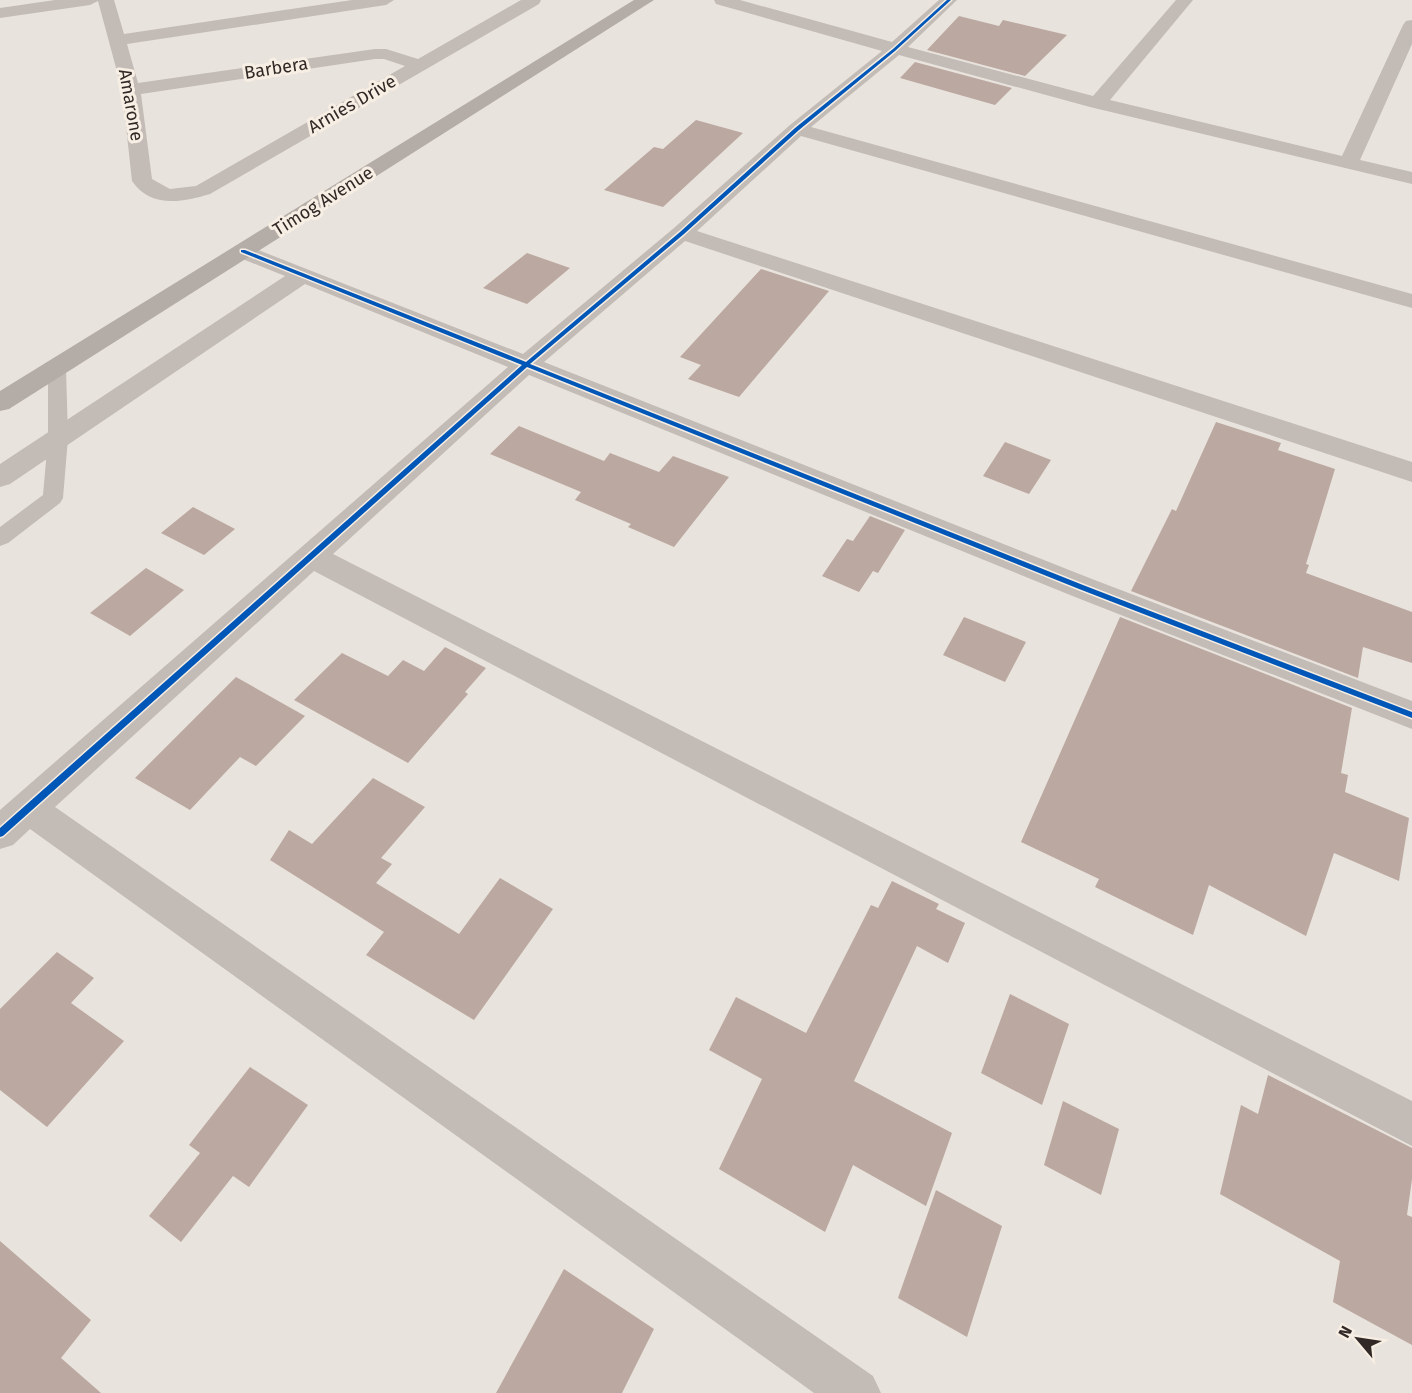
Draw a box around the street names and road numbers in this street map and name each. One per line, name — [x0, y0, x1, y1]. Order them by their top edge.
street label: Barbera — [243, 52, 309, 84]
street label: Amarone — [114, 67, 148, 143]
street label: Arnies Drive — [304, 70, 400, 138]
street label: Timog Avenue — [269, 161, 377, 241]

